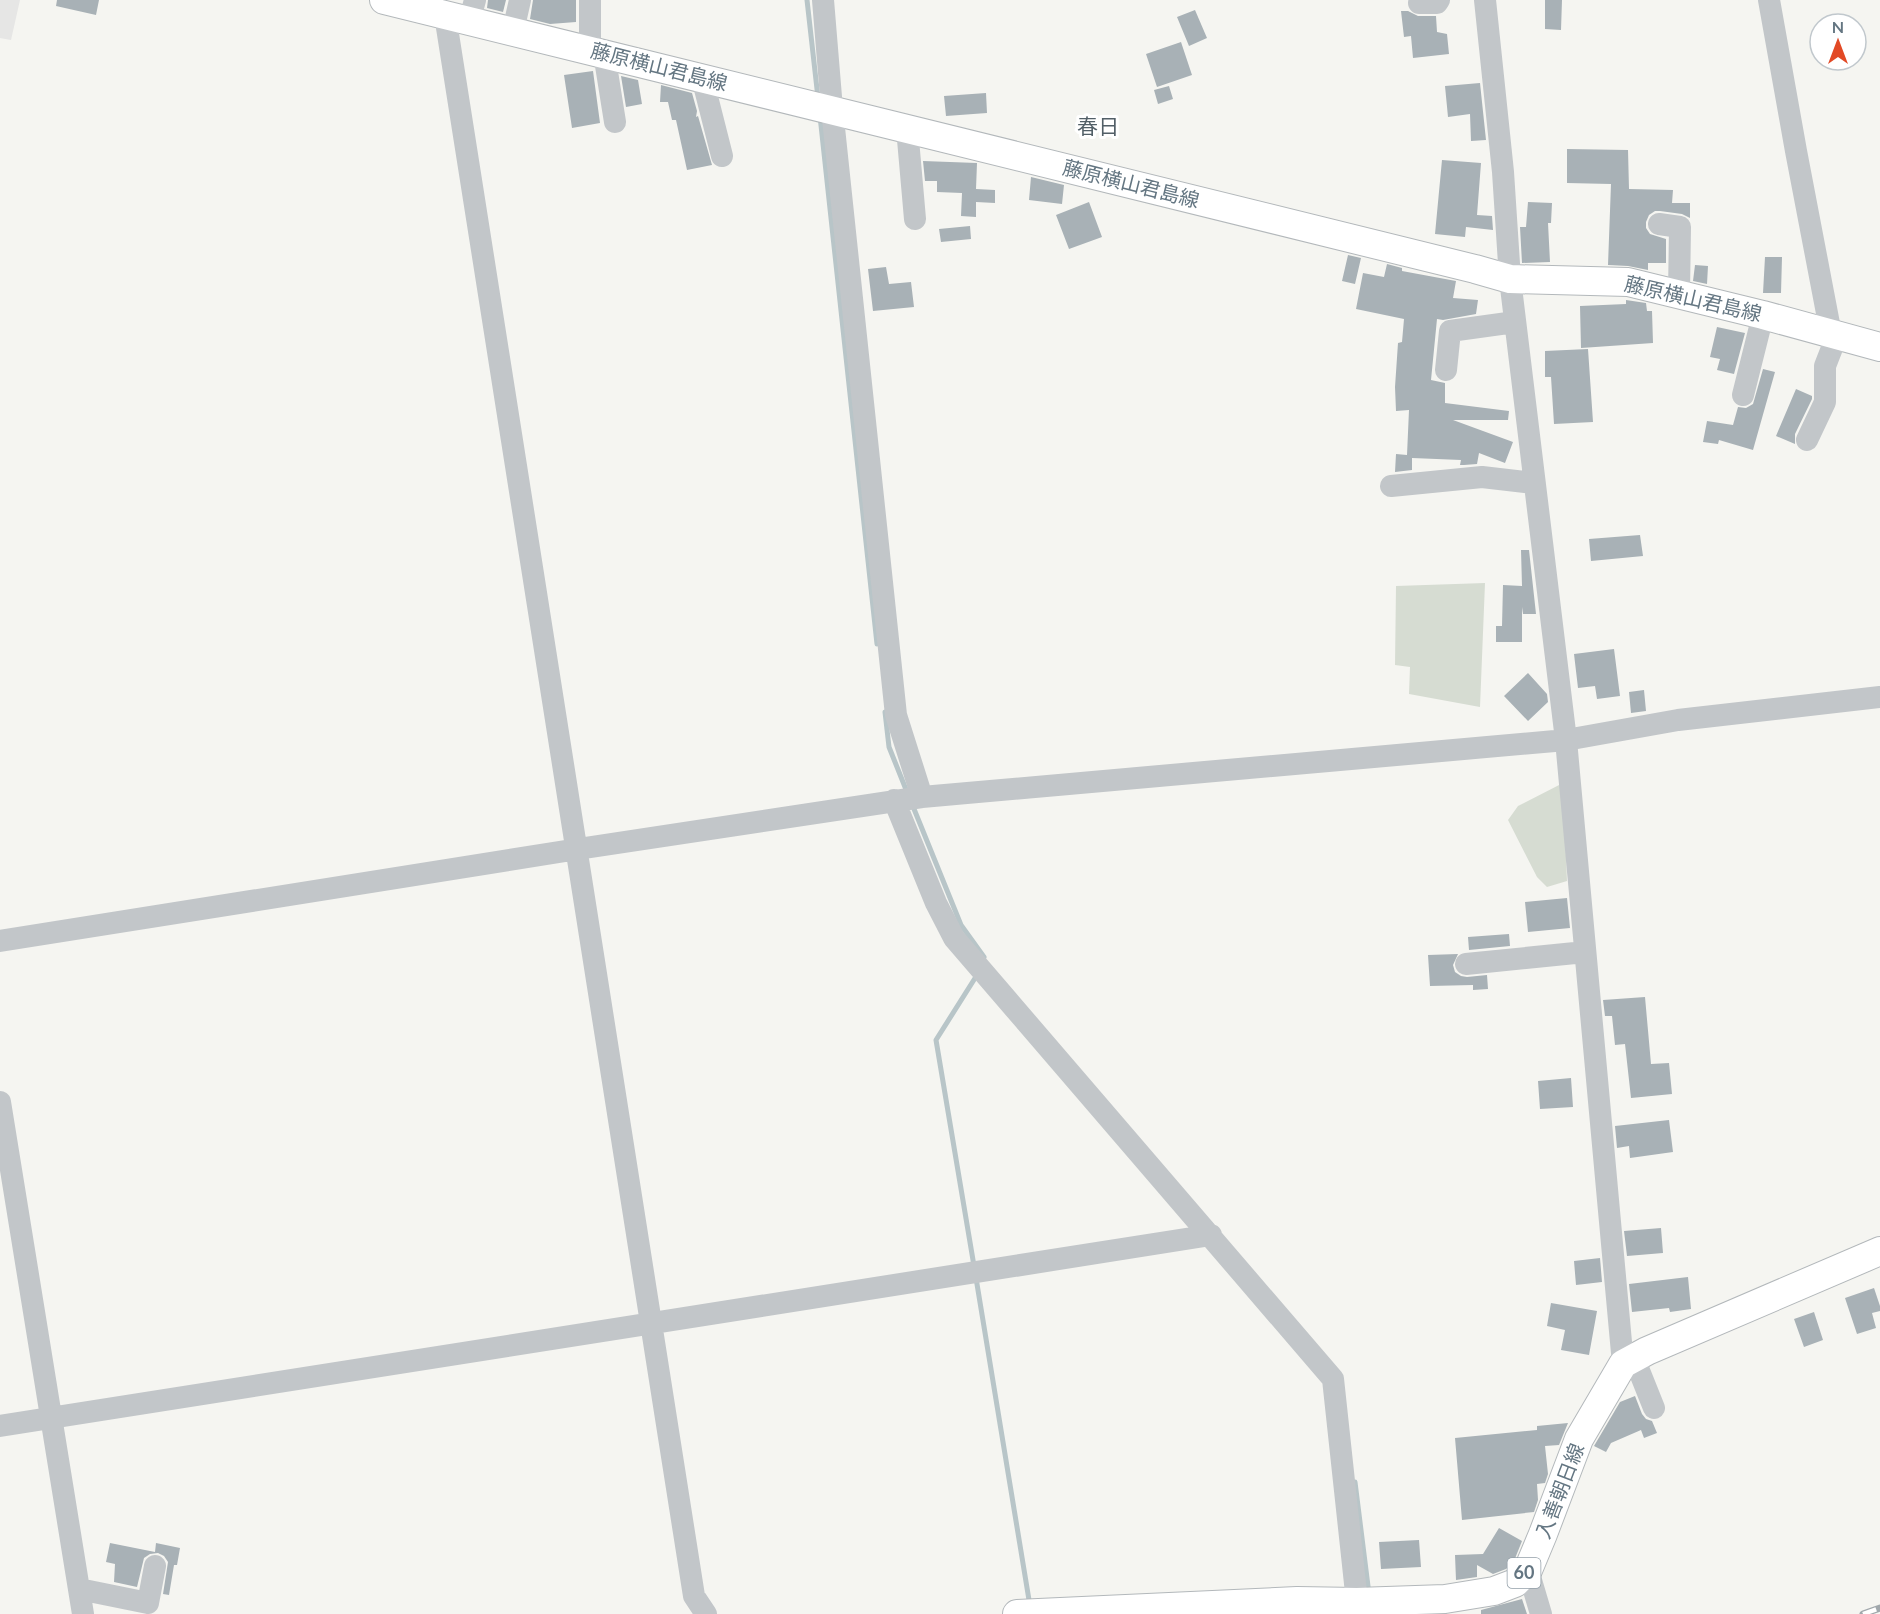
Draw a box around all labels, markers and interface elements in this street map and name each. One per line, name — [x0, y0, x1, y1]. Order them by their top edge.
north arrow — [1808, 12, 1868, 72]
text: N — [1832, 17, 1844, 36]
street label: 藤原横山君島線 — [588, 37, 730, 95]
district label: 春日 — [1077, 113, 1119, 138]
street label: 藤原横山君島線 — [1060, 154, 1202, 212]
street label: 藤原横山君島線 — [1622, 271, 1764, 325]
street label: 入善朝日線 — [1530, 1440, 1588, 1542]
road number: 60 — [1508, 1558, 1540, 1588]

